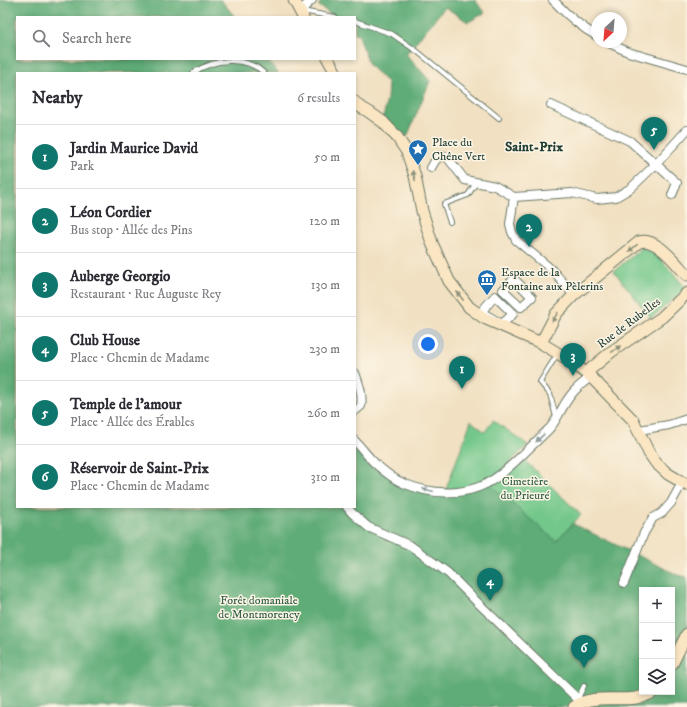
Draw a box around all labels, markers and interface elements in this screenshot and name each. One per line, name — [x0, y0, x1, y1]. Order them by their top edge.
north arrow — [591, 12, 627, 48]
search box — [16, 16, 356, 60]
icon: search — [30, 27, 52, 49]
text: Search here — [62, 29, 131, 48]
text: Nearby — [32, 87, 82, 109]
text: 6 results — [297, 90, 340, 106]
pin: 5 — [641, 117, 667, 150]
place label: Place du Chêne Vert — [432, 135, 485, 164]
place icon: Place du Chêne Vert — [407, 138, 429, 166]
district label: Saint-Prix — [505, 138, 563, 156]
text: Jardin Maurice David — [70, 139, 198, 158]
text: 1 — [43, 149, 47, 165]
text: 50 m — [314, 149, 340, 165]
text: Park — [70, 158, 94, 174]
one-way arrow — [411, 170, 417, 182]
text: Léon Cordier — [70, 203, 151, 222]
text: 2 — [42, 213, 48, 229]
text: 120 m — [309, 213, 340, 229]
pin: 2 — [516, 214, 542, 247]
text: Bus stop · Allée des Pins — [70, 222, 192, 238]
one-way arrow — [627, 243, 638, 252]
place label: Espace de la Fontaine aux Pèlerins — [501, 265, 603, 294]
text: Auberge Georgio — [70, 267, 170, 286]
museum icon: Espace de la Fontaine aux Pèlerins — [476, 268, 498, 296]
text: 3 — [43, 277, 47, 293]
text: 130 m — [311, 277, 340, 293]
text: Restaurant · Rue Auguste Rey — [70, 286, 221, 302]
one-way arrow — [457, 291, 465, 301]
street label: Rue de Rubelles — [594, 294, 664, 352]
one-way arrow — [551, 311, 558, 323]
text: Club House — [70, 331, 140, 350]
your location — [418, 334, 438, 354]
text: 4 — [41, 341, 49, 357]
text: 230 m — [309, 341, 340, 357]
pin: 3 — [560, 343, 586, 376]
one-way arrow — [611, 345, 621, 353]
text: Place · Chemin de Madame — [70, 350, 209, 366]
pin: 1 — [449, 356, 475, 389]
text: Temple de l'amour — [70, 395, 181, 414]
text: 5 — [42, 405, 48, 421]
text: 260 m — [307, 405, 340, 421]
text: Place · Allée des Érables — [70, 414, 194, 430]
one-way arrow — [535, 433, 544, 442]
text: Réservoir de Saint-Prix — [70, 459, 209, 478]
text: 6 — [42, 469, 48, 485]
text: 310 m — [311, 469, 340, 485]
park label: Cimetière du Prieuré — [500, 474, 550, 503]
text: Place · Chemin de Madame — [70, 478, 209, 494]
one-way arrow — [422, 487, 434, 493]
pin: 4 — [477, 568, 503, 601]
map controls — [639, 587, 675, 695]
button: + — [639, 587, 675, 623]
park label: Forêt domaniale de Montmorency — [218, 593, 300, 622]
button: − — [639, 623, 675, 659]
pin: 6 — [571, 635, 597, 668]
button: layers — [639, 659, 675, 695]

